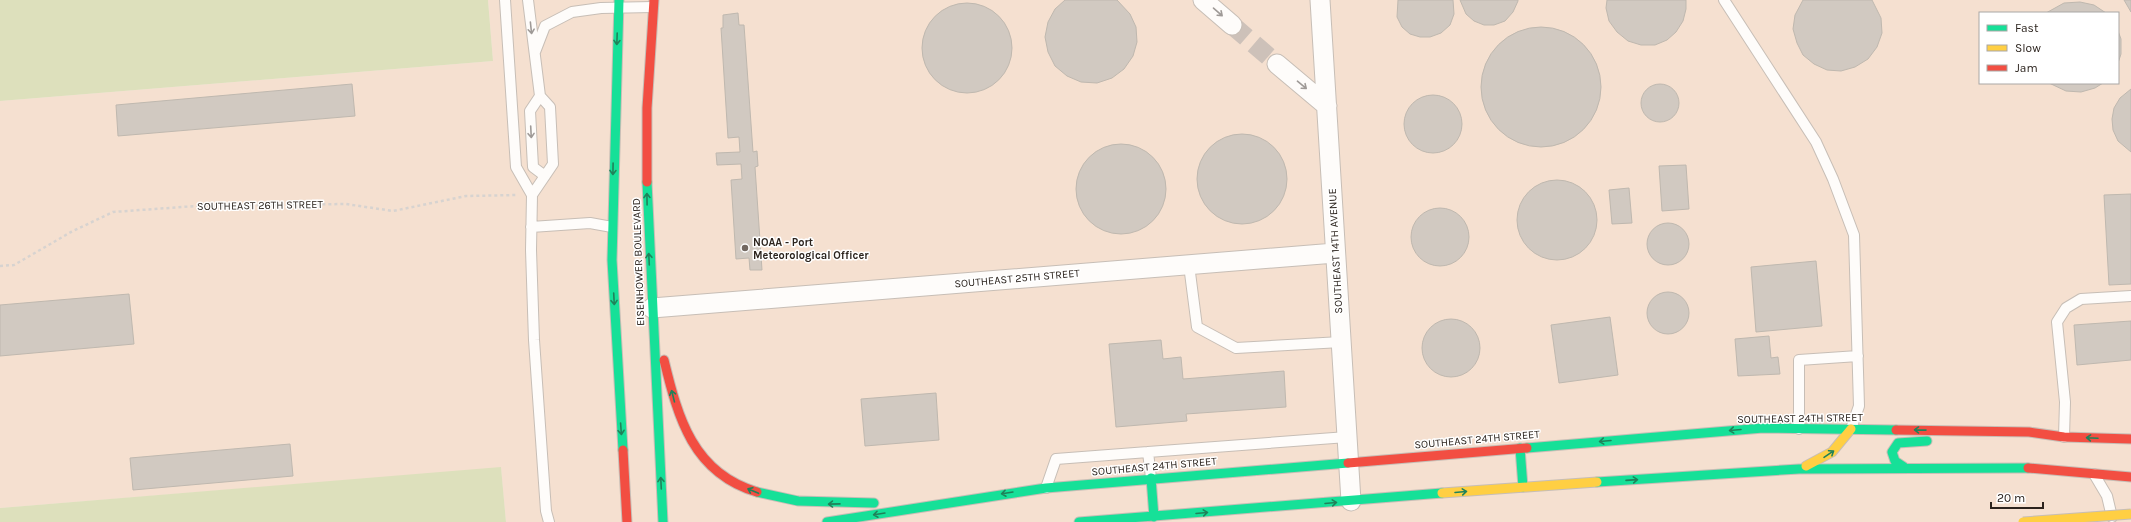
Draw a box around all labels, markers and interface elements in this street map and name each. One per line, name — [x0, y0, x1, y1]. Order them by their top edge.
one-way arrow — [1212, 8, 1223, 17]
legend — [1979, 12, 2119, 84]
one-way arrow — [527, 21, 535, 34]
text: Fast — [2015, 21, 2039, 35]
one-way arrow — [614, 32, 621, 45]
text: Slow — [2015, 41, 2041, 55]
text: Jam — [2015, 61, 2038, 75]
one-way arrow — [1297, 80, 1307, 89]
one-way arrow — [528, 125, 535, 138]
one-way arrow — [609, 162, 617, 175]
street label: SOUTHEAST 14TH AVENUE — [1326, 188, 1345, 314]
one-way arrow — [643, 193, 651, 206]
street label: SOUTHEAST 26TH STREET — [197, 198, 324, 213]
street label: EISENHOWER BOULEVARD — [630, 198, 647, 326]
place label: NOAA - Port Meteorological Officer — [753, 236, 869, 262]
marker: NOAA - Port Meteorological Officer — [740, 243, 750, 253]
one-way arrow — [646, 253, 653, 266]
street label: SOUTHEAST 25TH STREET — [954, 266, 1081, 290]
one-way arrow — [610, 292, 618, 305]
one-way arrow — [669, 390, 676, 403]
street label: SOUTHEAST 24TH STREET — [1737, 411, 1864, 426]
one-way arrow — [618, 422, 625, 435]
one-way arrow — [1914, 426, 1927, 434]
street label: SOUTHEAST 24TH STREET — [1414, 427, 1541, 451]
one-way arrow — [1729, 427, 1742, 434]
one-way arrow — [2086, 434, 2099, 442]
one-way arrow — [1599, 437, 1612, 445]
one-way arrow — [1824, 450, 1835, 458]
street label: SOUTHEAST 24TH STREET — [1091, 454, 1218, 478]
one-way arrow — [1626, 476, 1639, 483]
one-way arrow — [658, 477, 665, 490]
scale bar — [1991, 484, 2043, 510]
one-way arrow — [748, 487, 760, 495]
one-way arrow — [1454, 488, 1467, 495]
one-way arrow — [1001, 490, 1014, 498]
text: 20 m — [1997, 491, 2025, 505]
one-way arrow — [1324, 499, 1337, 506]
one-way arrow — [828, 500, 841, 508]
one-way arrow — [873, 510, 886, 518]
one-way arrow — [1195, 510, 1208, 517]

